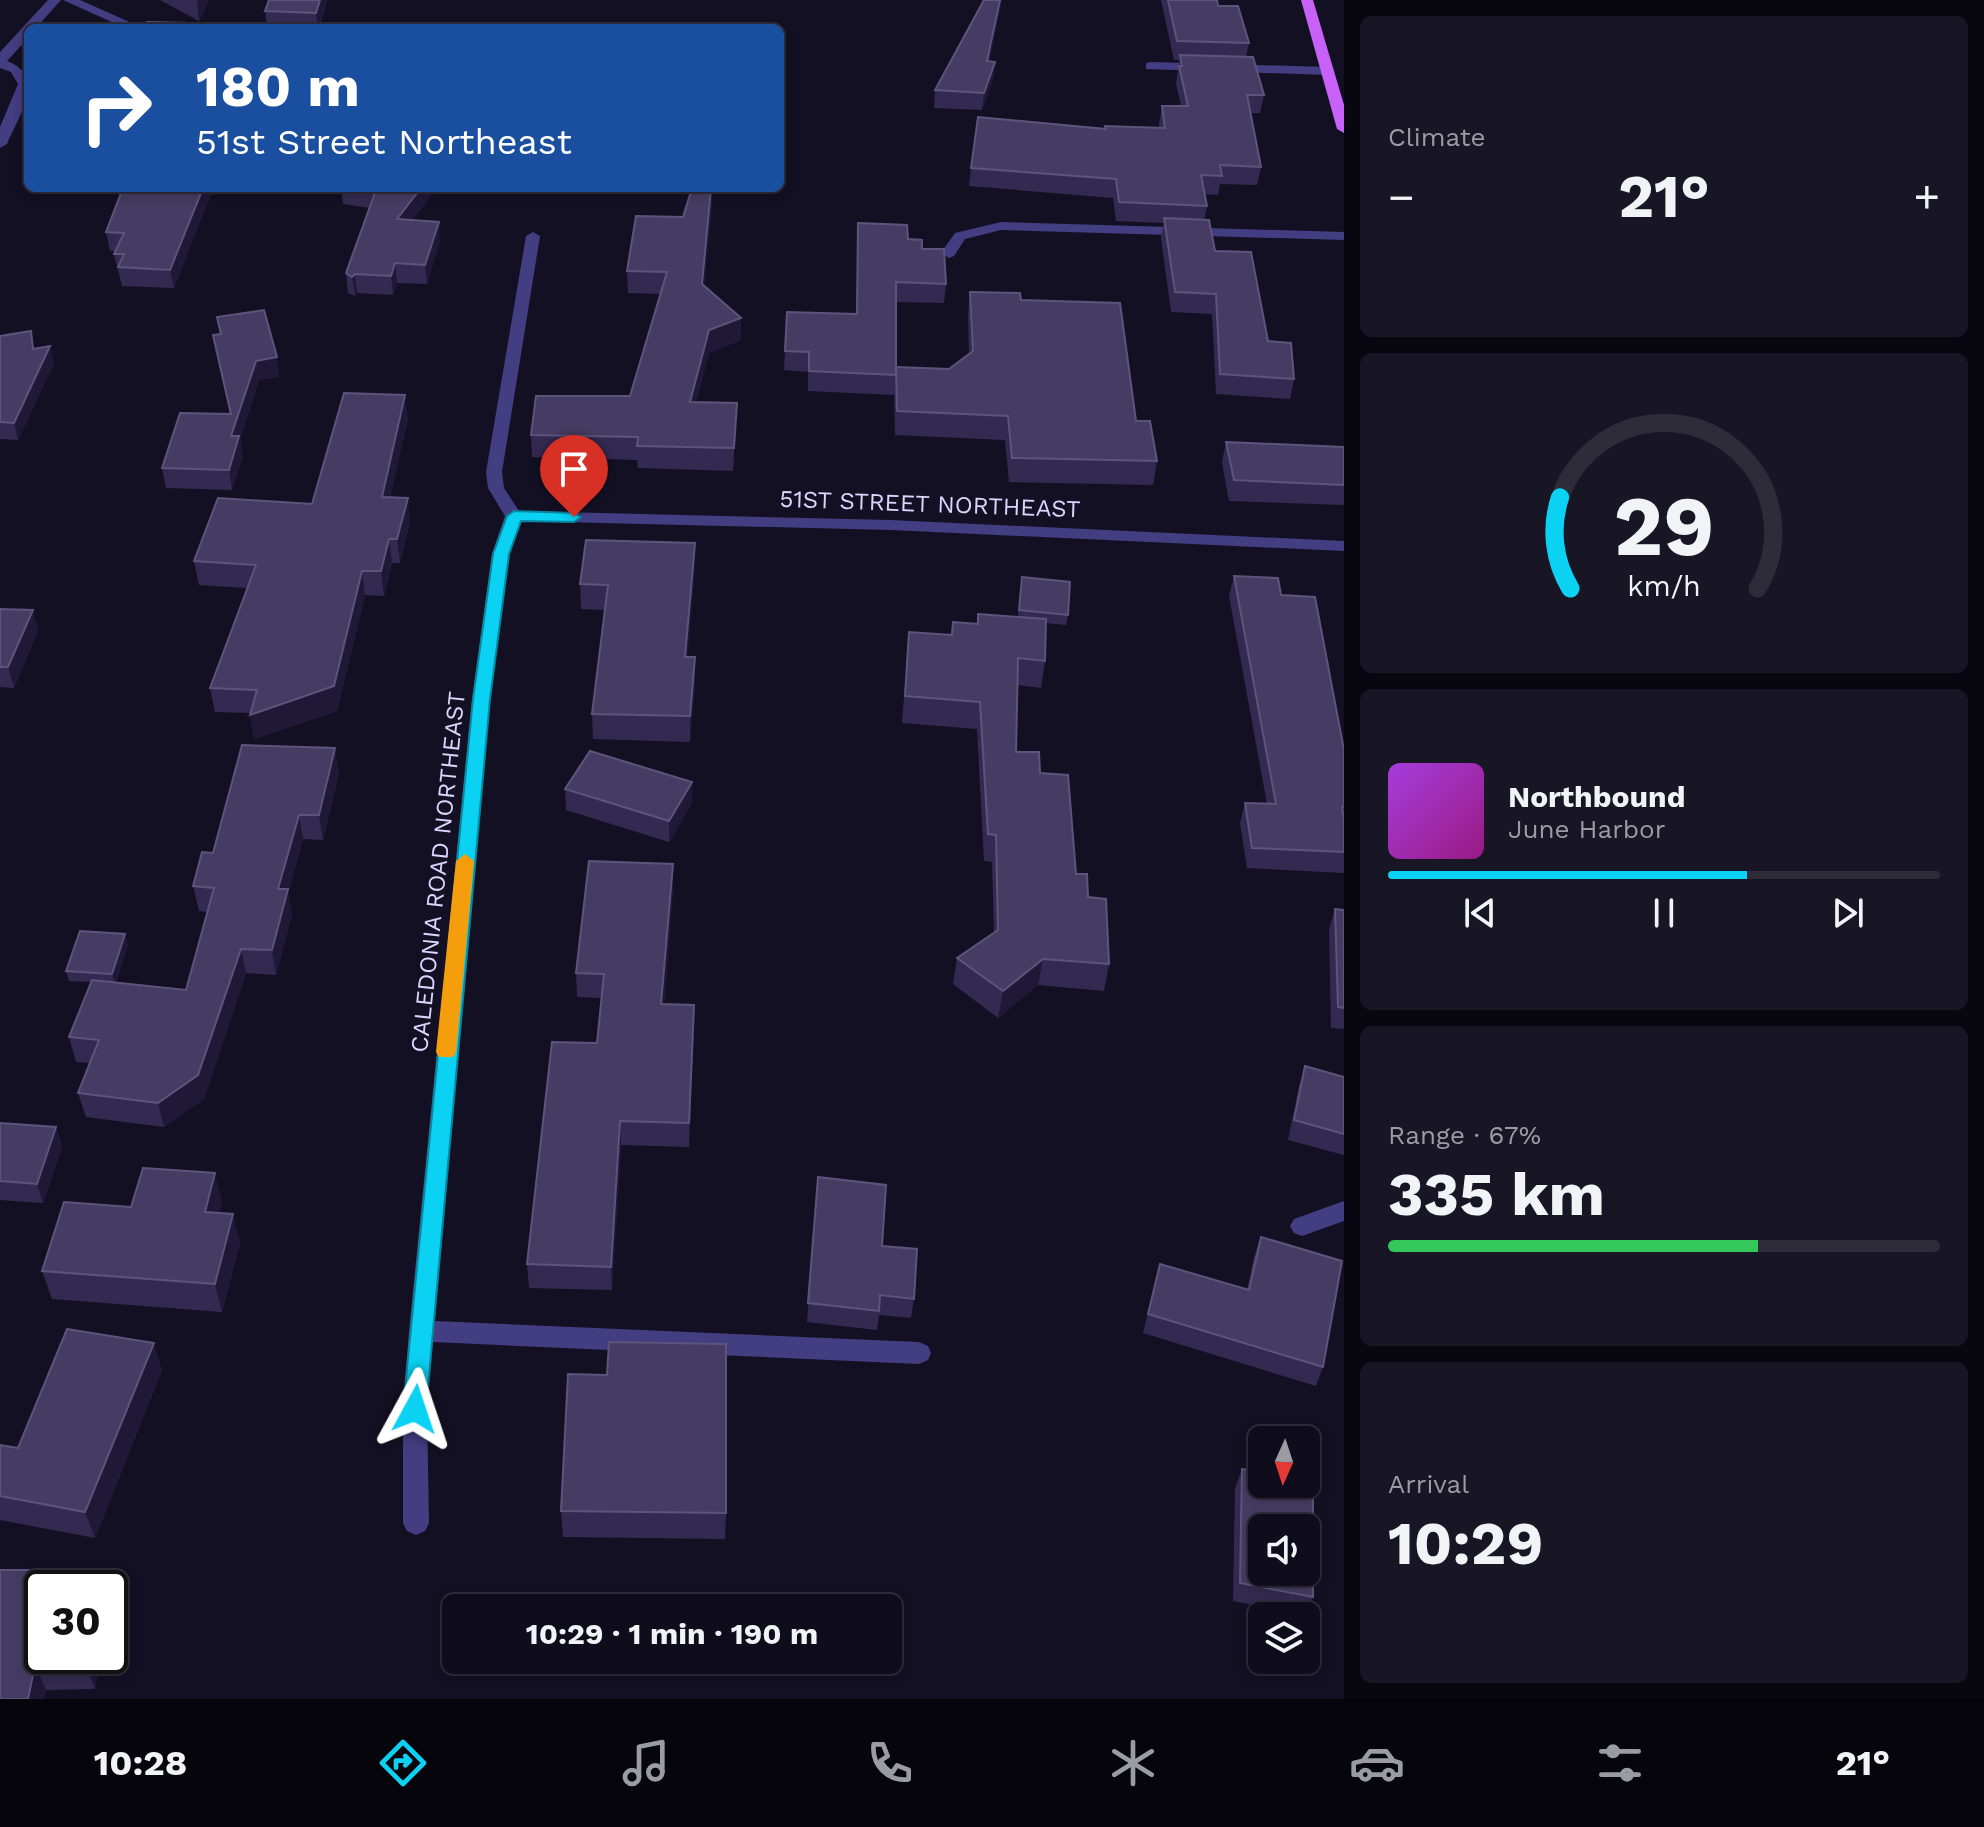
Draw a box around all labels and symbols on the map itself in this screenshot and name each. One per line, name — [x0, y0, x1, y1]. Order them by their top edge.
pin — [540, 435, 608, 517]
street label: 51ST STREET NORTHEAST — [779, 485, 1081, 523]
street label: CALEDONIA ROAD NORTHEAST — [405, 690, 471, 1054]
position arrow — [373, 1367, 457, 1451]
north arrow — [1248, 1426, 1320, 1498]
speed limit sign: 30 — [24, 1570, 128, 1674]

